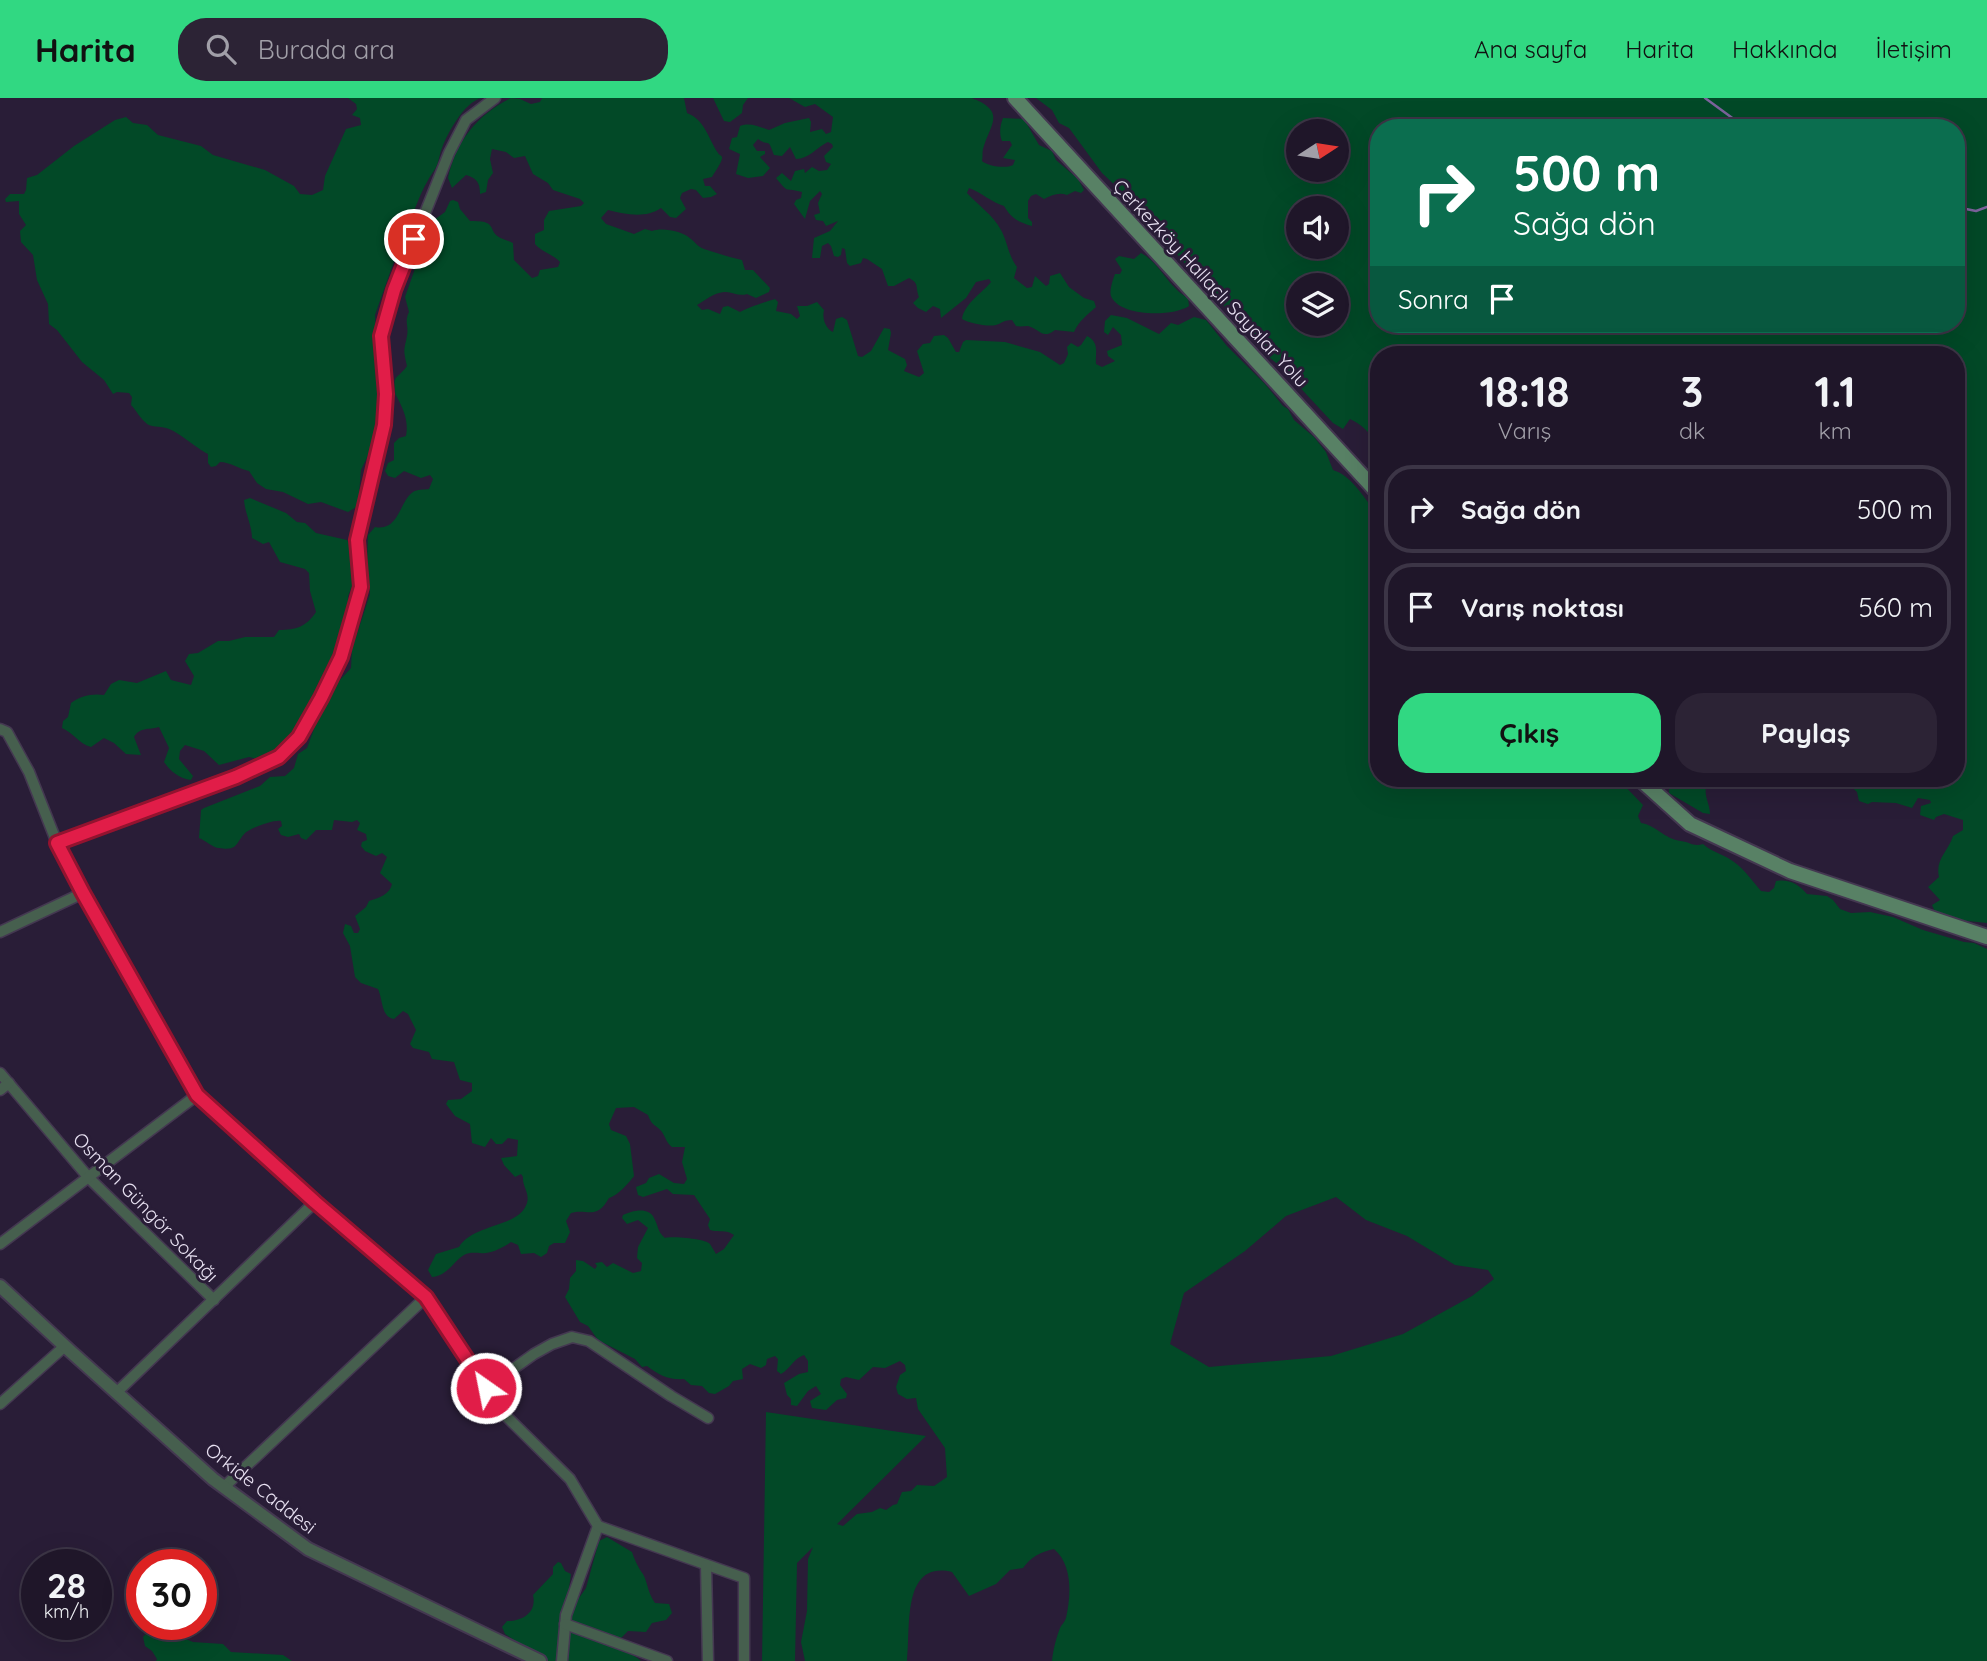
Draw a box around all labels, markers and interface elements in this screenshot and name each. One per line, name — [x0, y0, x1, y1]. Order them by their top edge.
search box — [178, 18, 668, 81]
text: Harita — [35, 29, 136, 70]
icon: search — [202, 30, 240, 68]
text: Burada ara — [258, 33, 395, 66]
text: Ana sayfa — [1474, 34, 1587, 64]
text: Harita — [1625, 34, 1694, 64]
text: Hakkında — [1732, 34, 1838, 64]
text: İletişim — [1876, 34, 1952, 64]
north arrow — [1286, 119, 1349, 182]
map controls — [1286, 119, 1349, 336]
text: 500 m — [1513, 142, 1660, 203]
icon: right — [1398, 147, 1489, 238]
street label: Çerkezköy Hallaçlı Sayalar Yolu — [1108, 174, 1314, 392]
button: sound — [1286, 196, 1349, 259]
text: Sağa dön — [1513, 203, 1656, 243]
pin — [384, 209, 444, 269]
icon: arrive — [395, 220, 433, 258]
button: layers — [1286, 273, 1349, 336]
icon: arrive — [1483, 280, 1521, 318]
text: Sonra — [1398, 283, 1469, 316]
text: 18:18 — [1479, 365, 1570, 418]
text: 3 — [1681, 365, 1703, 418]
text: 1.1 — [1815, 365, 1856, 418]
text: Varış — [1498, 416, 1551, 445]
text: dk — [1679, 416, 1705, 445]
text: km — [1818, 416, 1852, 445]
icon: right — [1402, 490, 1440, 528]
text: Sağa dön — [1461, 493, 1581, 526]
text: 500 m — [1857, 493, 1933, 526]
icon: arrive — [1402, 588, 1440, 626]
text: Varış noktası — [1461, 591, 1624, 624]
text: 560 m — [1859, 591, 1933, 624]
button: Çıkış — [1398, 693, 1661, 773]
button: Paylaş — [1675, 693, 1937, 773]
street label: Osman Güngör Sokağı — [68, 1127, 224, 1287]
position arrow — [449, 1351, 523, 1425]
street label: Orkide Caddesi — [201, 1437, 321, 1539]
speed limit sign: 30 — [126, 1549, 217, 1640]
text: 28 — [47, 1563, 86, 1607]
text: km/h — [44, 1600, 89, 1623]

